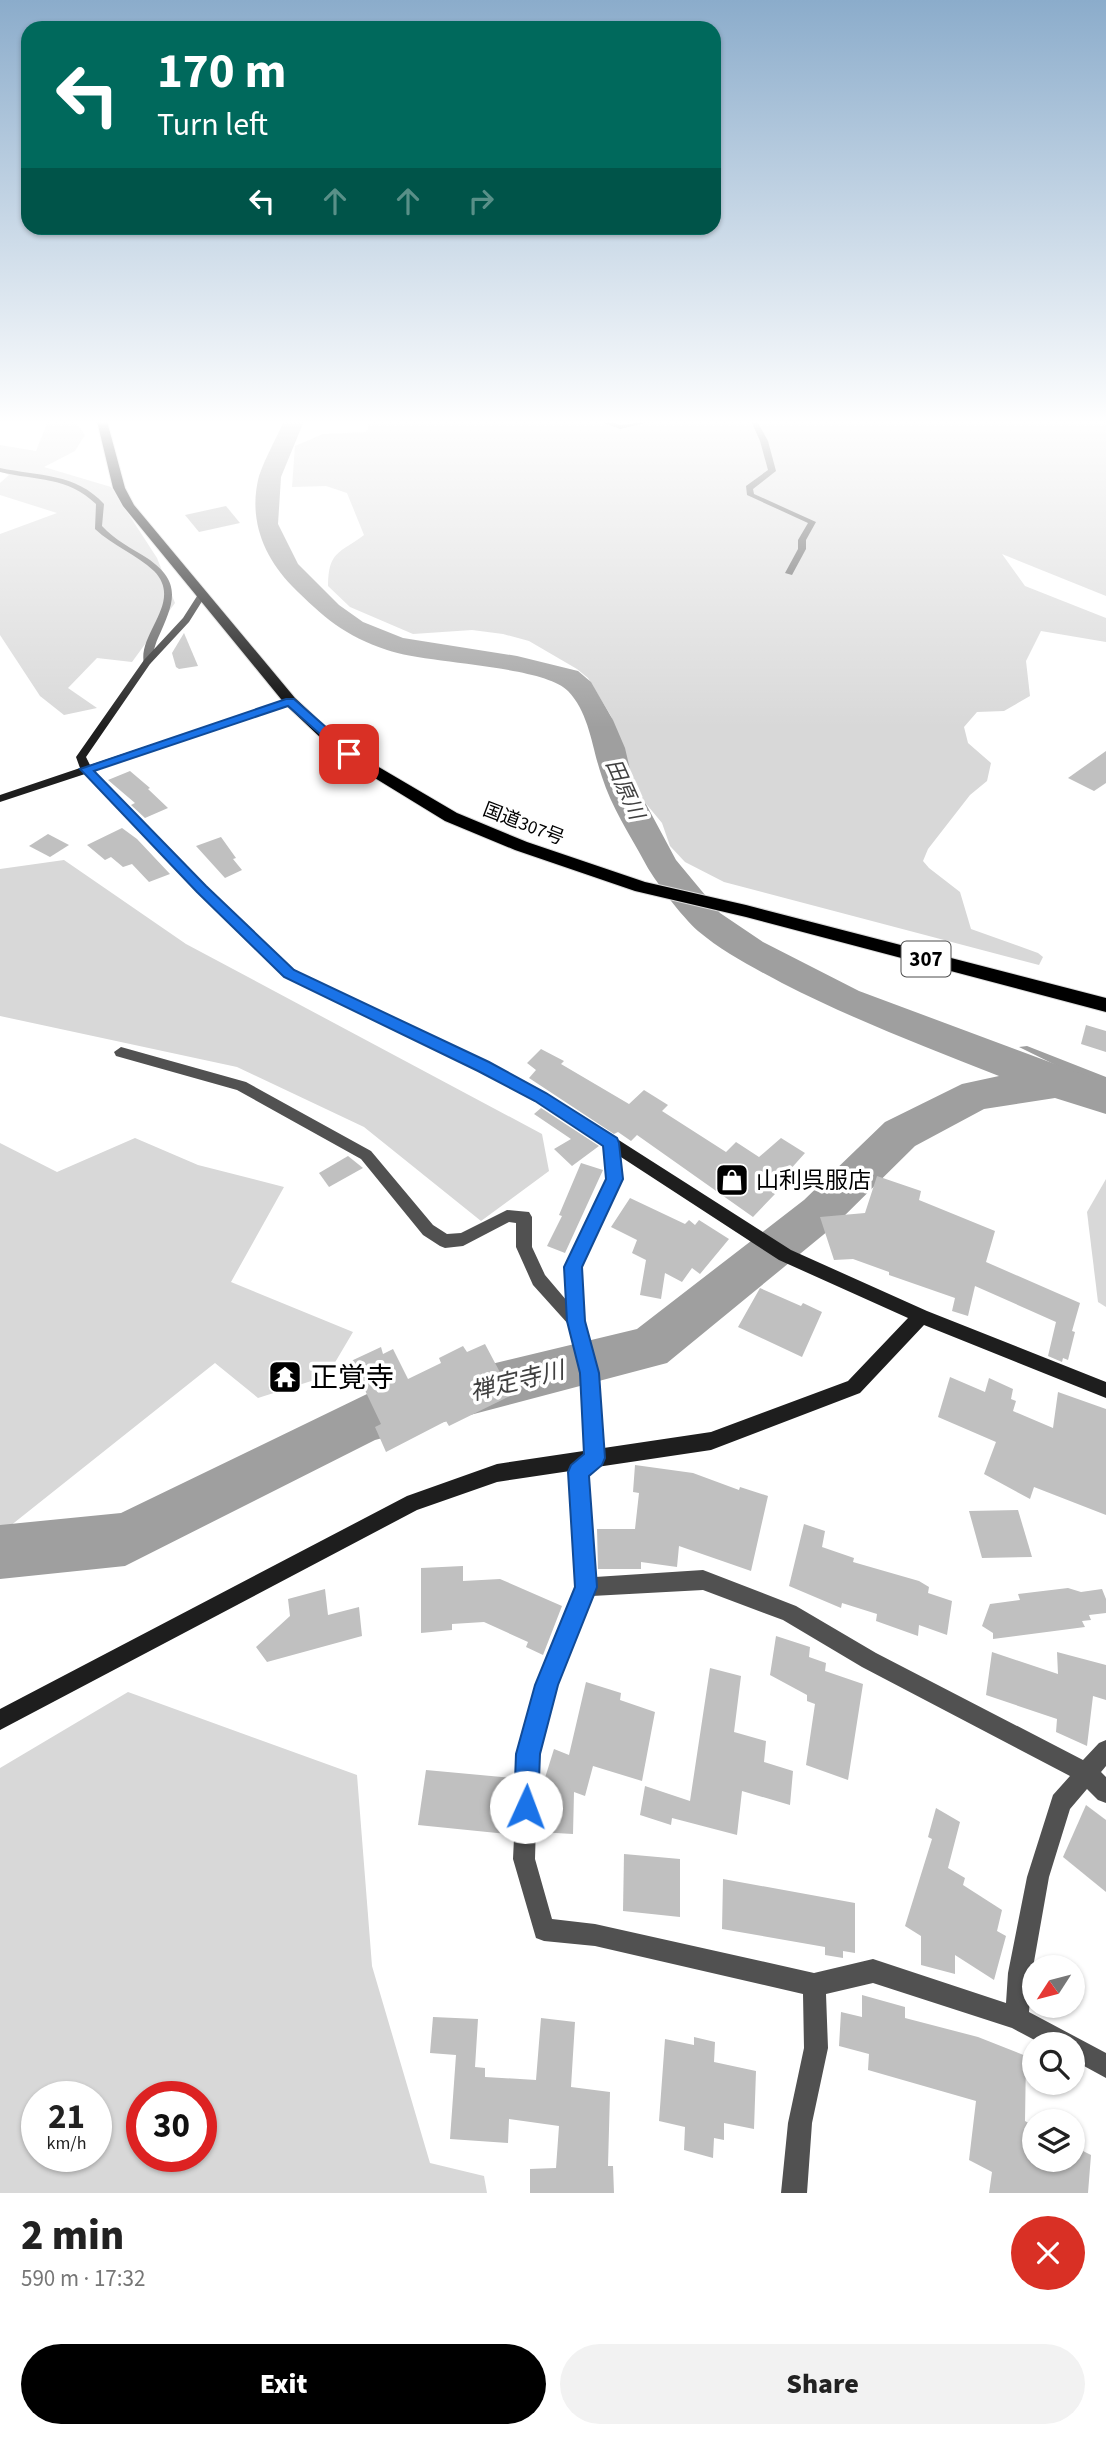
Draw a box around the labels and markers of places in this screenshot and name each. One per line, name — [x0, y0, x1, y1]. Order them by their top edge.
pin — [319, 724, 379, 784]
shop icon: 山利呉服店 — [713, 1161, 751, 1199]
place label: 山利呉服店 — [756, 1164, 871, 1197]
temple icon: 正覚寺 — [266, 1358, 304, 1396]
place label: 正覚寺 — [310, 1358, 394, 1398]

